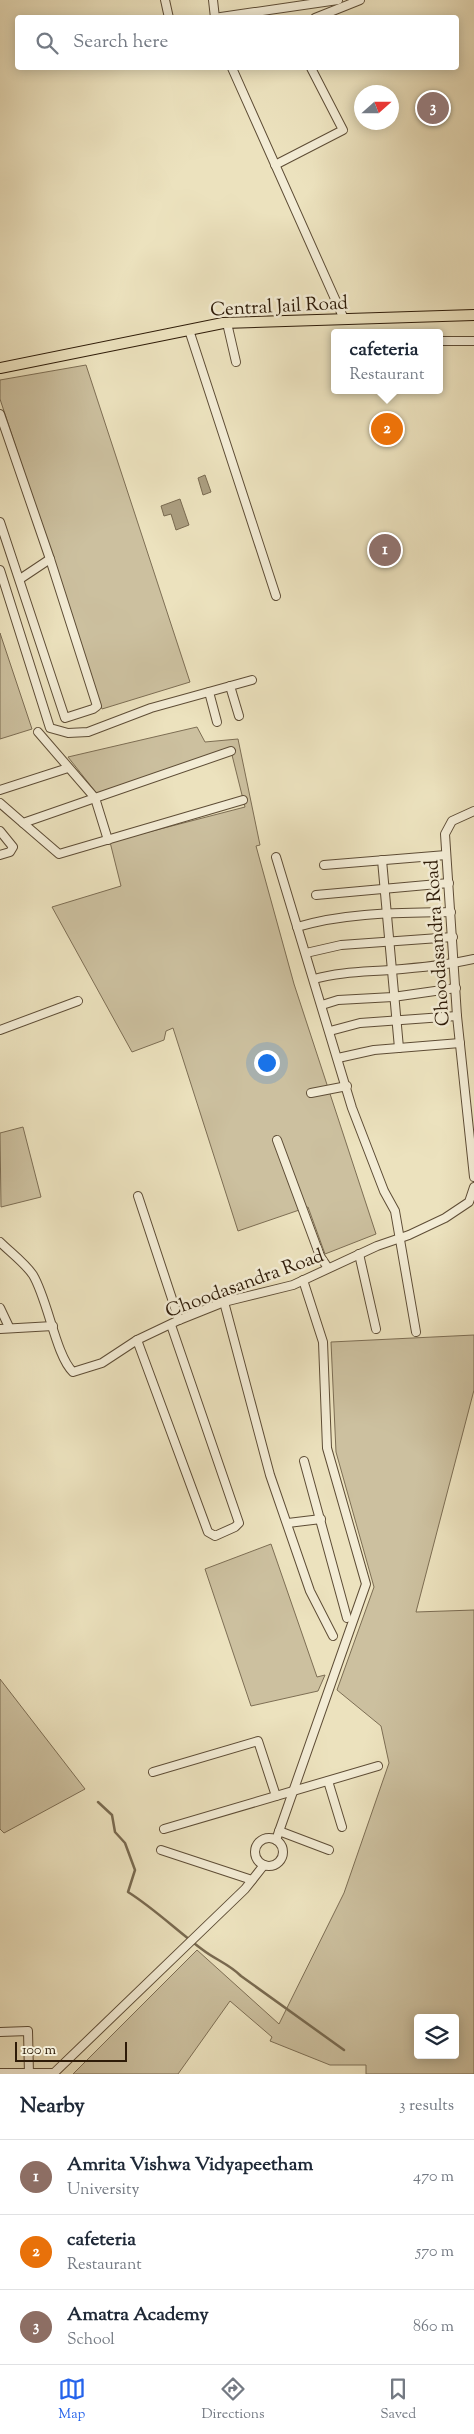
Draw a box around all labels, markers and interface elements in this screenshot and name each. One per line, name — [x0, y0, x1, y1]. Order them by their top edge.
search box — [15, 15, 459, 70]
icon: search — [33, 29, 61, 57]
text: Search here — [73, 29, 168, 56]
north arrow — [354, 85, 399, 130]
pin: 3 — [417, 89, 449, 127]
street label: Central Jail Road — [209, 290, 349, 325]
popup — [331, 329, 443, 394]
text: cafeteria — [350, 337, 419, 364]
text: Restaurant — [350, 364, 424, 387]
pin: 2 — [371, 410, 403, 448]
pin: 1 — [369, 531, 401, 569]
street label: Choodasandra Road — [419, 858, 458, 1027]
your location — [254, 1050, 280, 1076]
street label: Choodasandra Road — [162, 1243, 328, 1326]
map controls — [414, 2014, 459, 2059]
button: layers — [414, 2014, 459, 2059]
scale bar — [15, 2039, 128, 2062]
text: 100 m — [22, 2041, 56, 2061]
text: Nearby — [20, 2092, 85, 2122]
text: 3 results — [399, 2095, 454, 2118]
text: Amrita Vishwa Vidyapeetham — [67, 2152, 313, 2179]
text: 1 — [33, 2166, 39, 2189]
text: 470 m — [413, 2166, 454, 2189]
text: University — [67, 2179, 140, 2202]
text: cafeteria — [67, 2227, 136, 2254]
text: 2 — [32, 2241, 40, 2264]
text: 570 m — [416, 2241, 454, 2264]
text: Restaurant — [67, 2254, 142, 2277]
text: Amatra Academy — [67, 2302, 209, 2329]
text: 3 — [33, 2316, 39, 2339]
text: 860 m — [413, 2316, 454, 2339]
text: School — [67, 2329, 115, 2352]
tab: Map — [58, 2375, 86, 2425]
tab: Directions — [201, 2375, 265, 2425]
tab: Saved — [380, 2375, 416, 2425]

